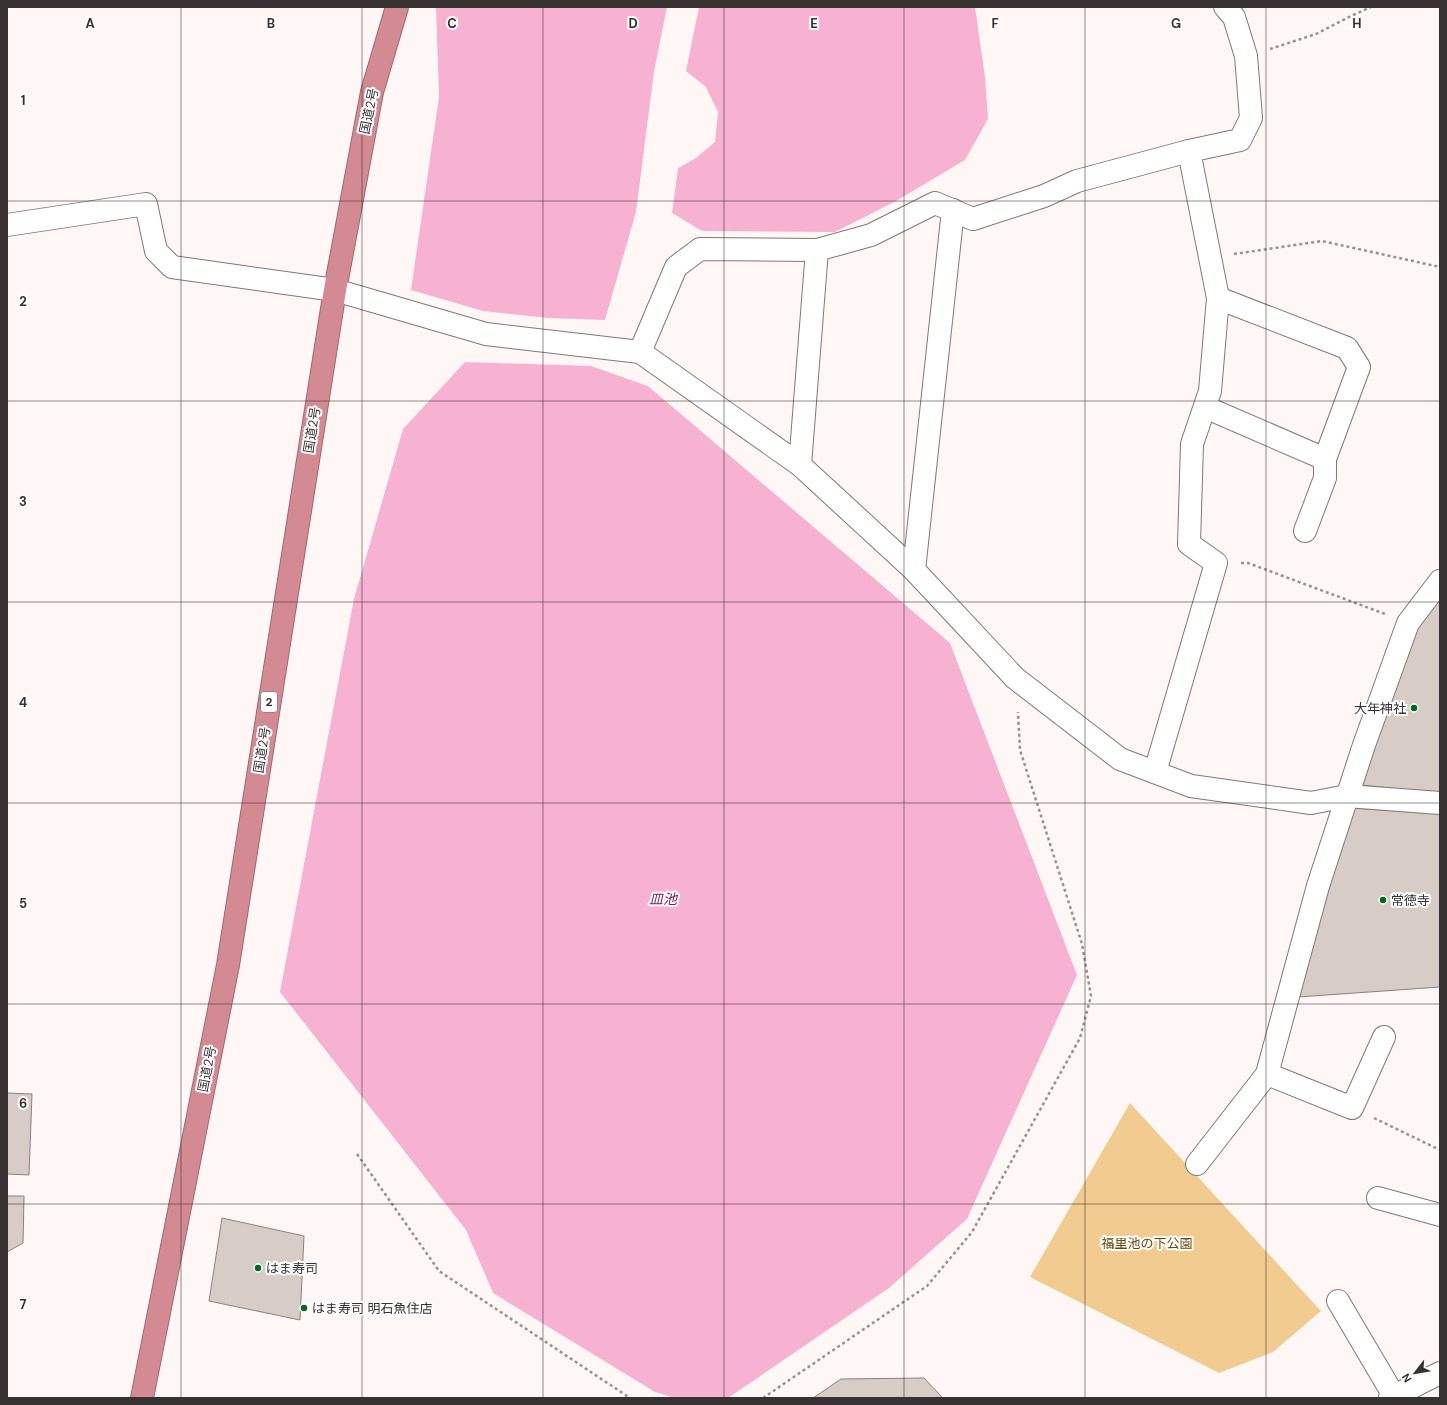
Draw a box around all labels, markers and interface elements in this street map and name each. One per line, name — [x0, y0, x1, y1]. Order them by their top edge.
text: A — [85, 15, 95, 32]
text: B — [267, 15, 275, 32]
text: C — [447, 15, 457, 32]
text: D — [628, 15, 638, 32]
text: E — [810, 15, 818, 32]
text: F — [991, 15, 999, 32]
text: G — [1171, 15, 1181, 32]
text: H — [1352, 15, 1362, 32]
street label: 国道2号 — [356, 86, 382, 136]
text: 1 — [21, 92, 25, 109]
text: 2 — [19, 293, 27, 310]
street label: 国道2号 — [300, 406, 324, 454]
text: 3 — [19, 493, 27, 510]
road number: 2 — [261, 692, 277, 712]
text: 4 — [19, 694, 27, 711]
place label: 大年神社 — [1354, 700, 1406, 717]
marker: 大年神社 — [1409, 703, 1419, 713]
street label: 国道2号 — [250, 726, 274, 774]
water label: 皿池 — [649, 890, 679, 908]
place label: 常徳寺 — [1391, 892, 1430, 909]
text: 5 — [19, 895, 27, 912]
marker: 常徳寺 — [1378, 895, 1388, 905]
street label: 国道2号 — [194, 1045, 220, 1093]
text: 6 — [19, 1095, 27, 1112]
park label: 福里池の下公園 — [1101, 1235, 1193, 1252]
place label: はま寿司 — [266, 1260, 318, 1277]
marker: はま寿司 — [253, 1263, 263, 1273]
text: 7 — [20, 1296, 27, 1313]
place label: はま寿司 明石魚住店 — [312, 1300, 432, 1317]
marker: はま寿司 明石魚住店 — [299, 1303, 309, 1313]
north arrow — [1395, 1353, 1435, 1393]
text: N — [1398, 1371, 1414, 1385]

